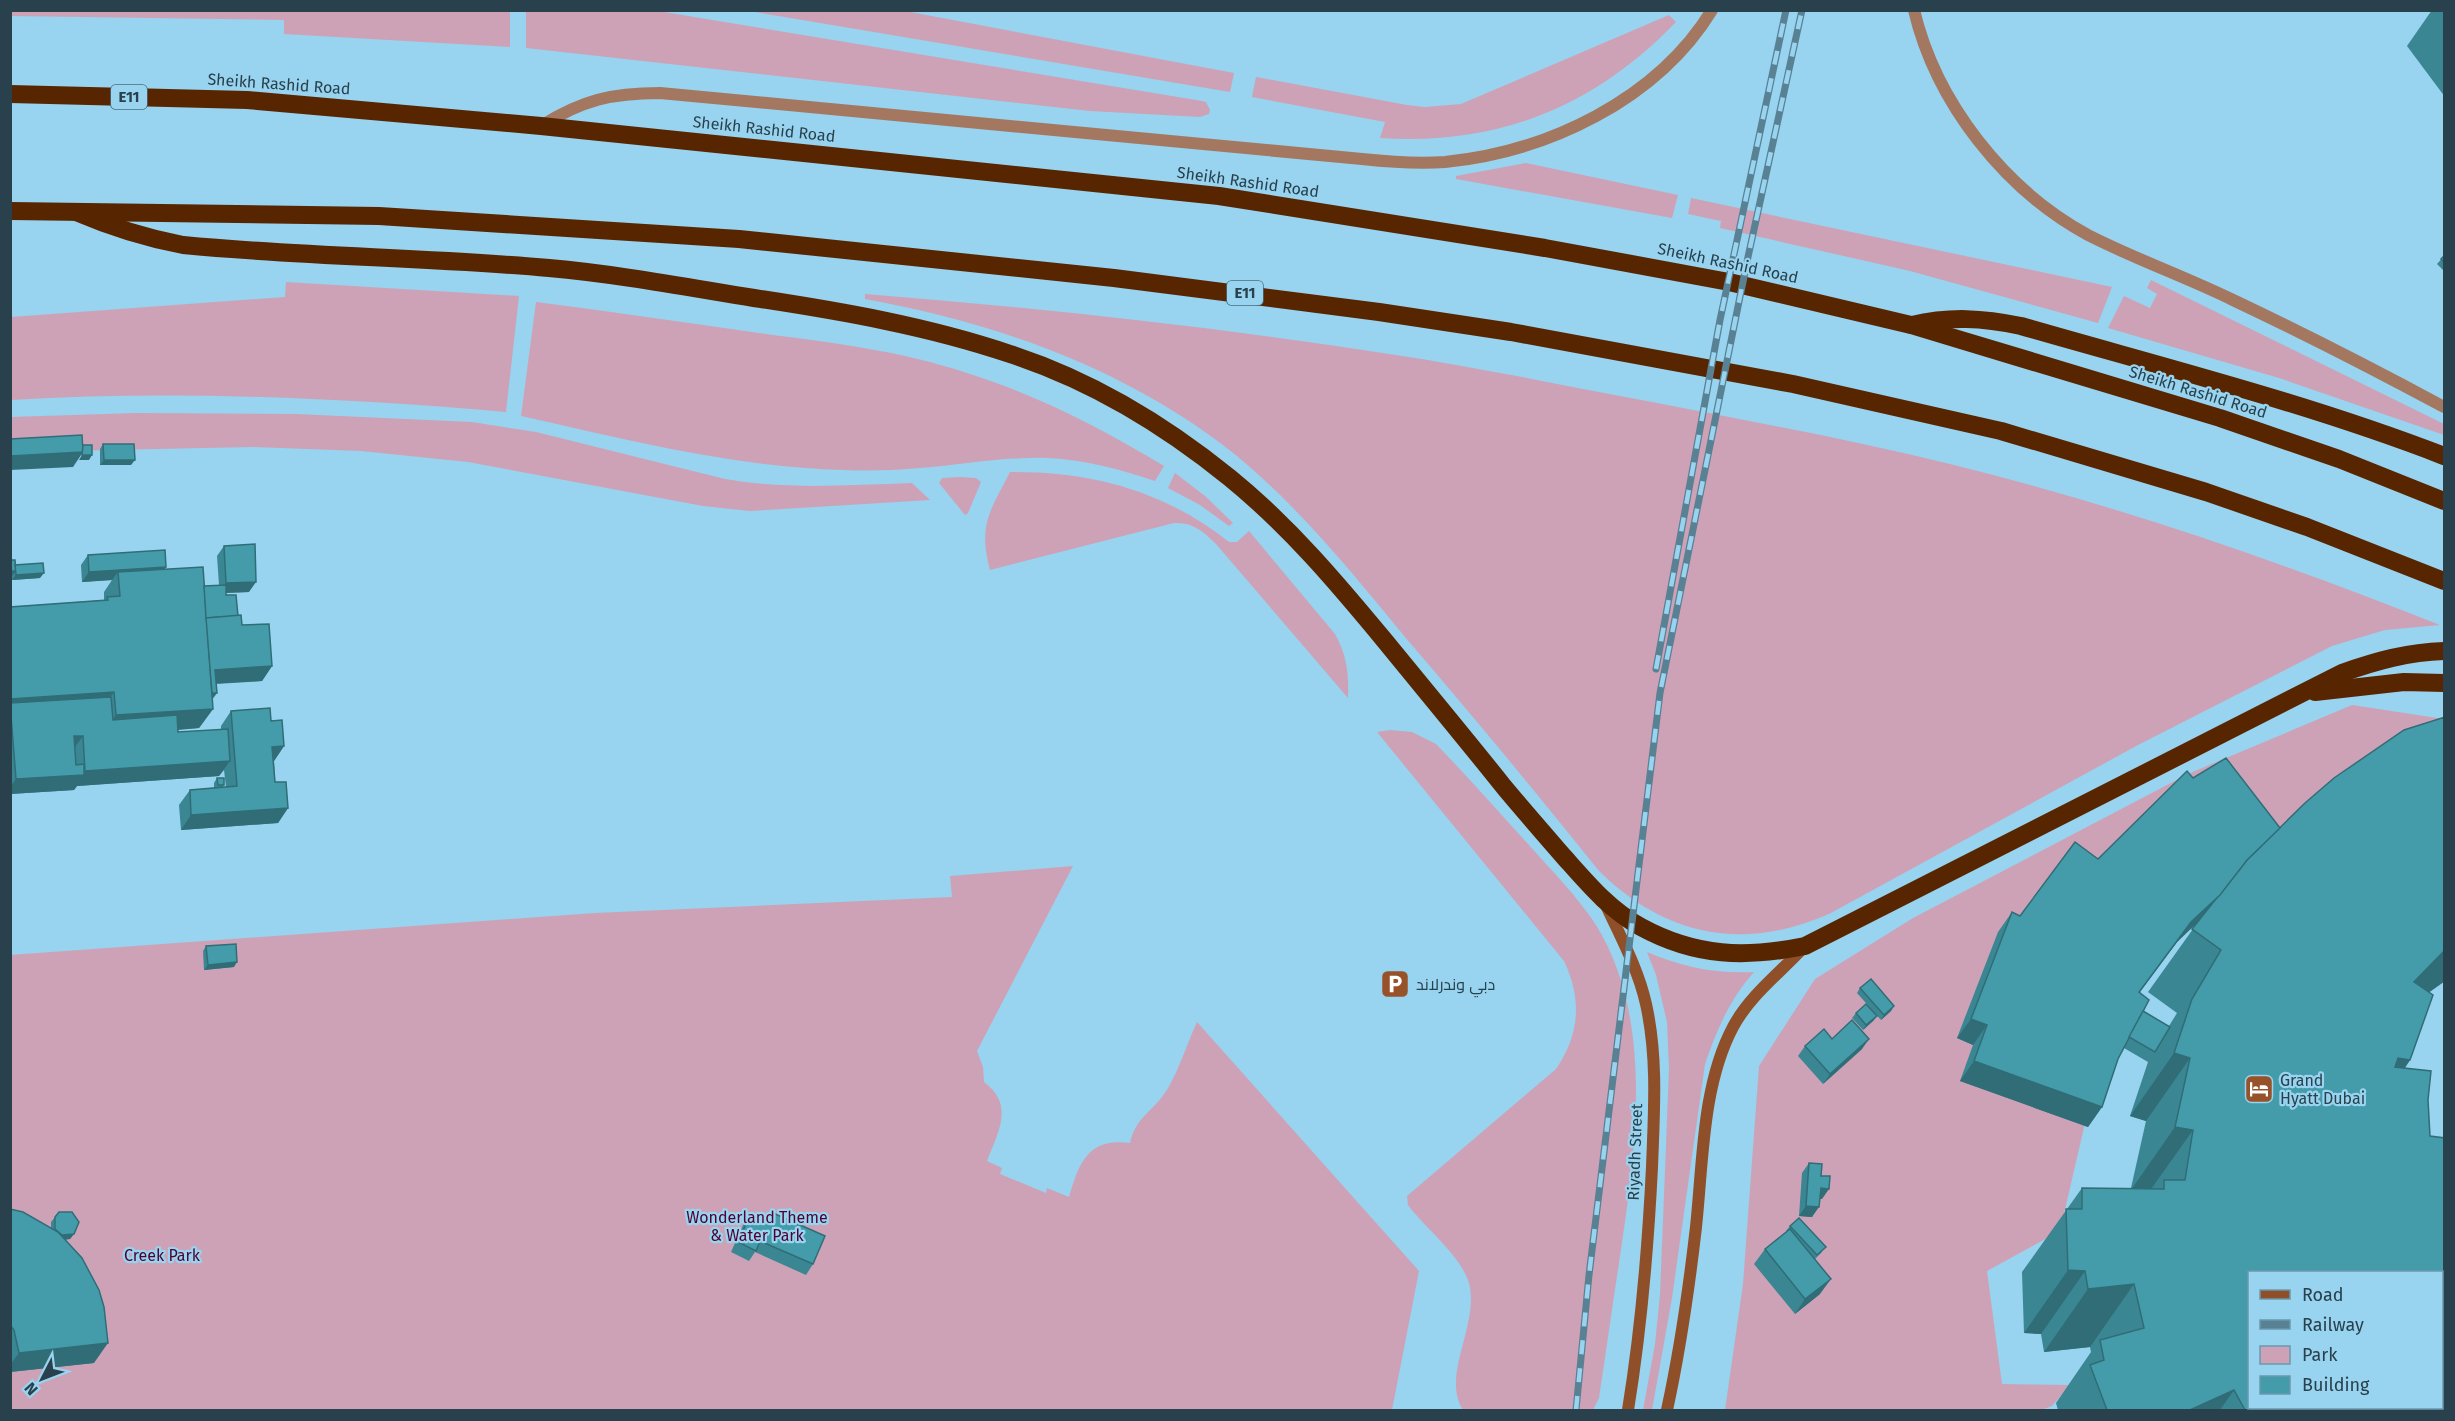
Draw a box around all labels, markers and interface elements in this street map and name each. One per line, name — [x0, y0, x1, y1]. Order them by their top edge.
street label: Sheikh Rashid Road — [207, 70, 351, 98]
road number: E11 — [111, 85, 147, 109]
street label: Sheikh Rashid Road — [692, 112, 836, 146]
street label: Sheikh Rashid Road — [1176, 163, 1320, 201]
street label: Sheikh Rashid Road — [1656, 239, 1800, 287]
road number: E11 — [1227, 281, 1263, 305]
street label: Sheikh Rashid Road — [2127, 362, 2269, 422]
parking icon: دبي وندرلاند — [1379, 968, 1411, 1000]
place label: دبي وندرلاند — [1416, 975, 1495, 998]
place label: Grand Hyatt Dubai — [2280, 1071, 2365, 1108]
hotel icon: Grand Hyatt Dubai — [2243, 1073, 2275, 1105]
street label: Riyadh Street — [1624, 1103, 1646, 1201]
park label: Wonderland Theme & Water Park — [686, 1208, 828, 1245]
park label: Creek Park — [124, 1246, 201, 1265]
legend — [2248, 1271, 2443, 1409]
text: Road — [2302, 1284, 2344, 1306]
text: Railway — [2302, 1314, 2364, 1336]
text: Park — [2302, 1344, 2338, 1366]
north arrow — [12, 1349, 72, 1409]
text: Building — [2302, 1374, 2370, 1396]
text: N — [21, 1378, 42, 1399]

